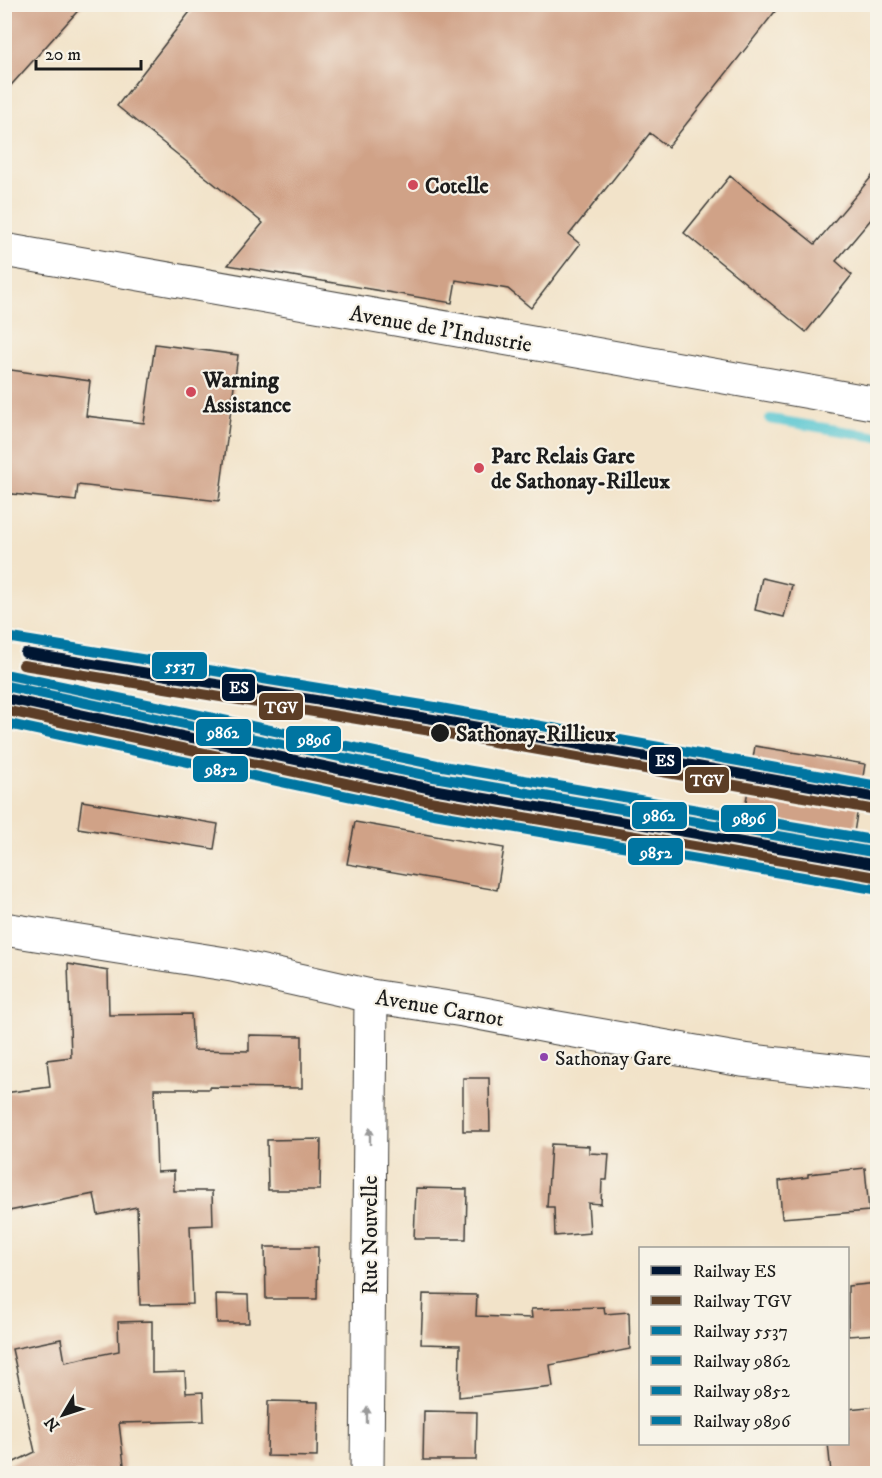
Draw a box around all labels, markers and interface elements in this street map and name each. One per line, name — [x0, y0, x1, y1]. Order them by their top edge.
scale bar — [36, 33, 141, 71]
text: 20 m — [45, 44, 81, 66]
place label: Cotelle — [425, 173, 489, 200]
marker: Cotelle — [406, 178, 420, 192]
street label: Avenue de l'Industrie — [347, 300, 534, 359]
place label: Warning Assistance — [202, 367, 291, 419]
marker: Warning Assistance — [184, 385, 198, 399]
place label: Parc Relais Gare de Sathonay-Rilleux — [491, 443, 670, 495]
marker: Parc Relais Gare de Sathonay-Rilleux — [472, 461, 486, 475]
line badge: 5537 — [151, 651, 208, 680]
text: 5537 — [164, 656, 195, 676]
line badge: ES — [221, 673, 256, 702]
text: ES — [229, 678, 249, 698]
line badge: TGV — [258, 692, 304, 721]
text: TGV — [263, 698, 299, 718]
line badge: 9862 — [195, 718, 252, 747]
place label: Sathonay-Rillieux — [456, 721, 616, 748]
marker: Sathonay-Rillieux — [429, 722, 451, 744]
text: 9862 — [206, 723, 240, 743]
line badge: 9896 — [285, 725, 342, 753]
text: 9896 — [297, 730, 332, 750]
line badge: ES — [648, 746, 682, 775]
text: ES — [655, 751, 675, 771]
line badge: 9852 — [192, 755, 249, 783]
text: 9852 — [204, 760, 238, 780]
line badge: TGV — [684, 766, 730, 794]
text: TGV — [689, 771, 725, 791]
line badge: 9862 — [631, 801, 688, 830]
line badge: 9896 — [720, 804, 777, 833]
text: 9862 — [642, 806, 676, 826]
text: 9896 — [732, 809, 767, 829]
line badge: 9852 — [627, 837, 684, 866]
text: 9852 — [639, 843, 673, 863]
street label: Avenue Carnot — [374, 984, 506, 1033]
place label: Sathonay Gare — [555, 1047, 671, 1072]
marker: Sathonay Gare — [538, 1051, 550, 1063]
one-way arrow — [365, 1127, 374, 1146]
street label: Rue Nouvelle — [357, 1176, 384, 1295]
legend — [639, 1247, 849, 1445]
text: Railway ES — [693, 1261, 776, 1283]
text: Railway TGV — [693, 1291, 792, 1313]
text: Railway 5537 — [693, 1321, 788, 1343]
text: Railway 9862 — [693, 1351, 790, 1373]
text: Railway 9852 — [693, 1381, 790, 1403]
north arrow — [33, 1385, 93, 1445]
one-way arrow — [362, 1406, 372, 1425]
text: Railway 9896 — [693, 1411, 791, 1433]
text: N — [40, 1412, 64, 1435]

